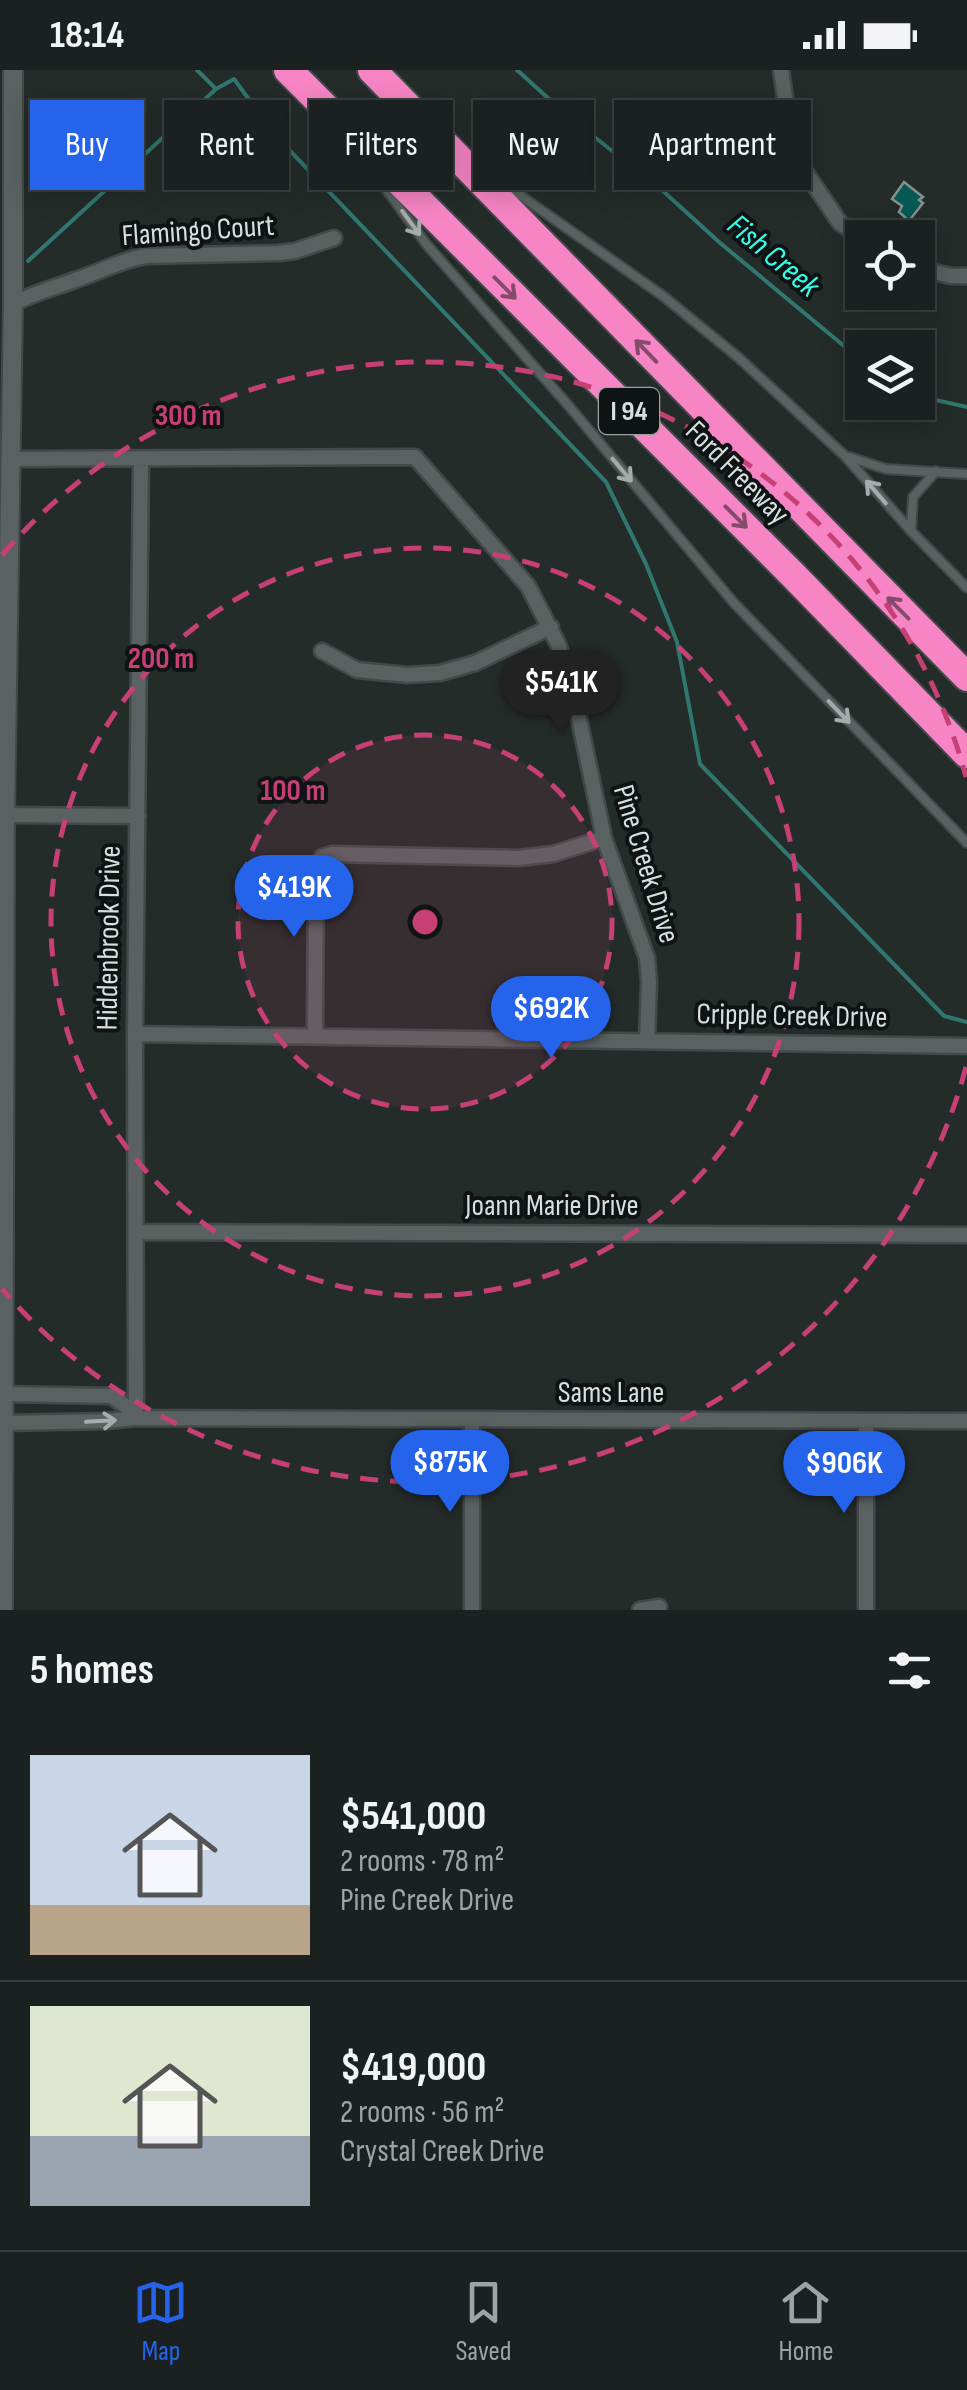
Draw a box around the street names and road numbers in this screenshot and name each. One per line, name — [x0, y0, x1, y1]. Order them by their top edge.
street label: Flamingo Court — [121, 208, 275, 254]
road number: I 94 — [599, 388, 659, 434]
street label: Ford Freeway — [678, 414, 797, 533]
street label: Pine Creek Drive — [605, 781, 687, 947]
street label: Hiddenbrook Drive — [89, 845, 129, 1031]
street label: Cripple Creek Drive — [696, 996, 888, 1036]
street label: Joann Marie Drive — [464, 1188, 639, 1224]
street label: Sams Lane — [558, 1375, 664, 1411]

